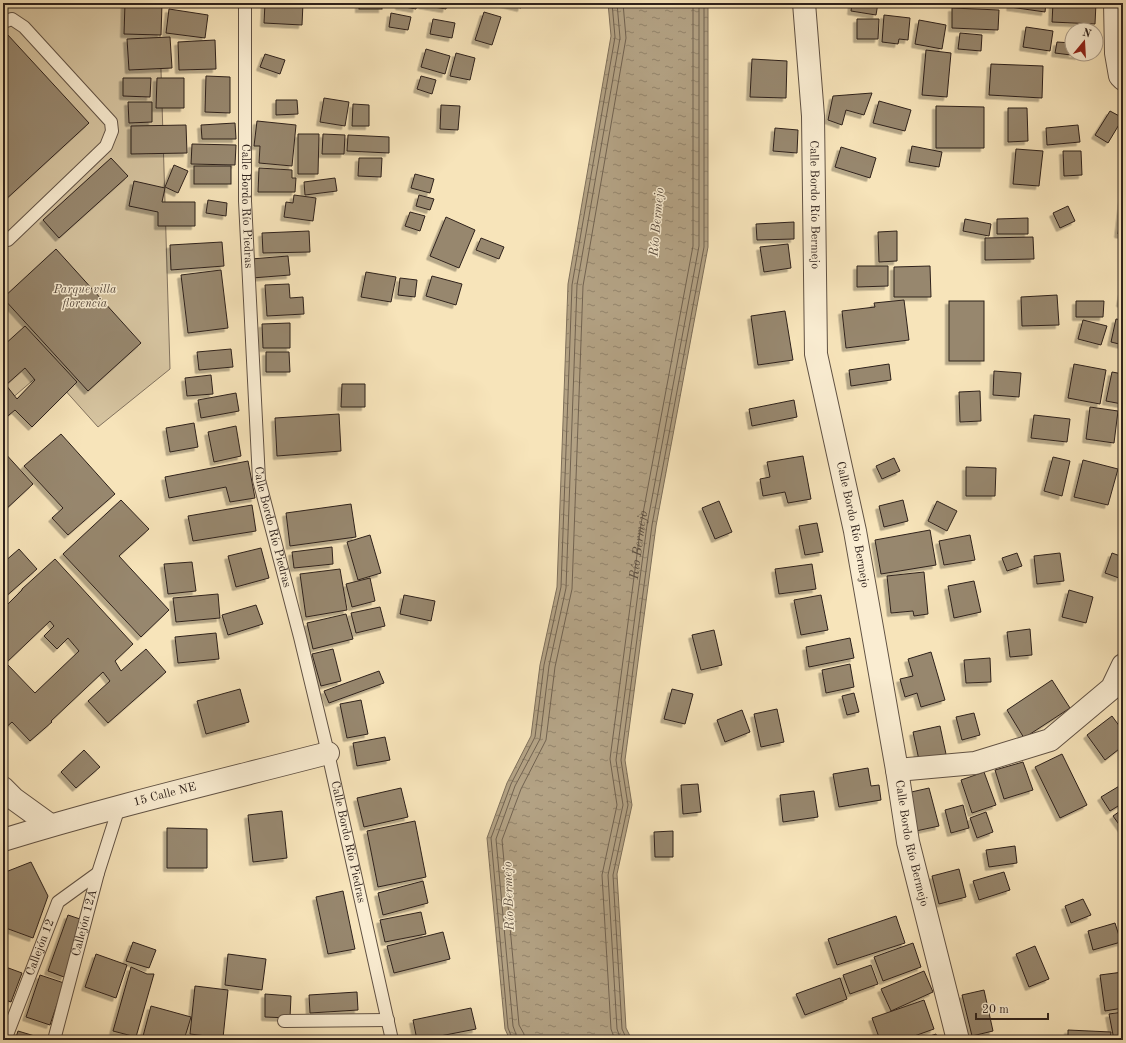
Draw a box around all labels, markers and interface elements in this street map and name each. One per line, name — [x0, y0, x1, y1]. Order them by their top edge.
north arrow — [1064, 22, 1104, 62]
text: N — [1081, 27, 1093, 41]
street label: Calle Bordo Río Bermejo — [807, 140, 821, 269]
street label: Calle Bordo Río Piedras — [239, 144, 254, 269]
water label: Río Bermejo — [647, 187, 666, 258]
park label: Parque villa florencia — [53, 284, 117, 310]
street label: Calle Bordo Río Bermejo — [834, 460, 871, 589]
street label: Calle Bordo Río Piedras — [252, 466, 293, 589]
water label: Río Bermejo — [627, 509, 650, 581]
street label: Calle Bordo Río Bermejo — [893, 779, 930, 908]
street label: Calle Bordo Río Piedras — [328, 780, 367, 904]
street label: 15 Calle NE — [132, 781, 197, 809]
water label: Río Bermejo — [501, 861, 517, 932]
street label: Callejón 12A — [70, 888, 99, 958]
street label: Callejón 12 — [24, 918, 57, 978]
scale bar — [976, 995, 1048, 1021]
text: 20 m — [982, 1004, 1009, 1016]

